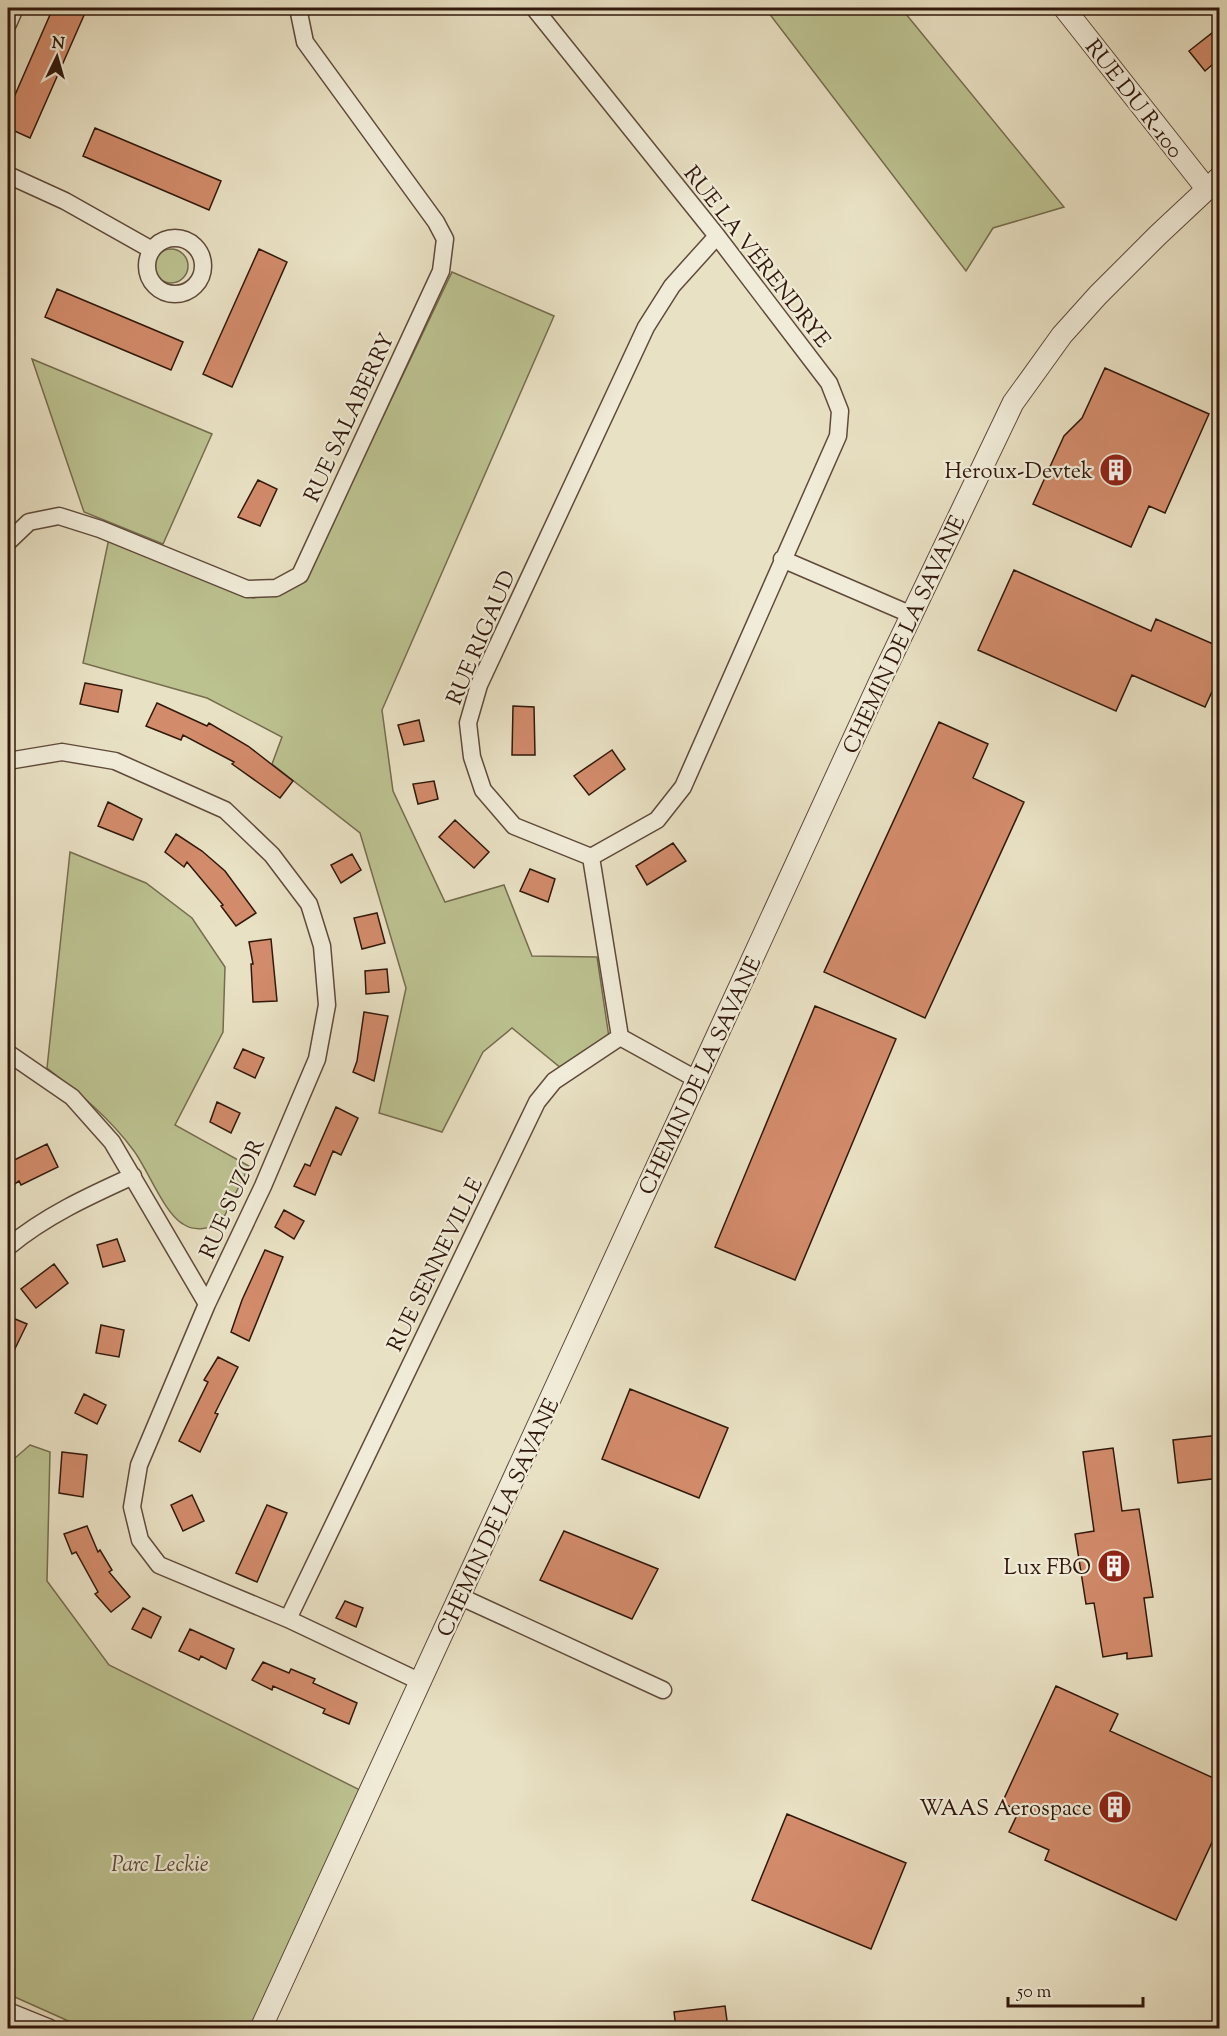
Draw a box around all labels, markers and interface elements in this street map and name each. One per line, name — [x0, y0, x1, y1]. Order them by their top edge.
north arrow — [27, 27, 87, 87]
text: N — [51, 33, 66, 57]
street label: RUE DU R-100 — [1076, 33, 1189, 166]
street label: RUE LA VÉRENDRYE — [674, 159, 838, 356]
street label: RUE SALABERRY — [297, 328, 404, 508]
building icon: Heroux-Devtek — [1098, 452, 1134, 488]
place label: Heroux-Devtek — [945, 457, 1093, 489]
street label: CHEMIN DE LA SAVANE — [836, 511, 975, 760]
street label: RUE RIGAUD — [440, 566, 525, 710]
street label: CHEMIN DE LA SAVANE — [632, 952, 771, 1201]
street label: RUE SUZOR — [193, 1134, 275, 1264]
street label: RUE SENNEVILLE — [381, 1173, 493, 1358]
street label: CHEMIN DE LA SAVANE — [430, 1394, 569, 1643]
building icon: Lux FBO — [1096, 1548, 1132, 1584]
place label: Lux FBO — [1004, 1553, 1091, 1585]
building icon: WAAS Aerospace — [1097, 1789, 1133, 1825]
place label: WAAS Aerospace — [919, 1794, 1092, 1826]
park label: Parc Leckie — [111, 1850, 209, 1882]
scale bar — [1008, 1970, 1143, 2008]
text: 50 m — [1016, 1980, 1052, 2006]

